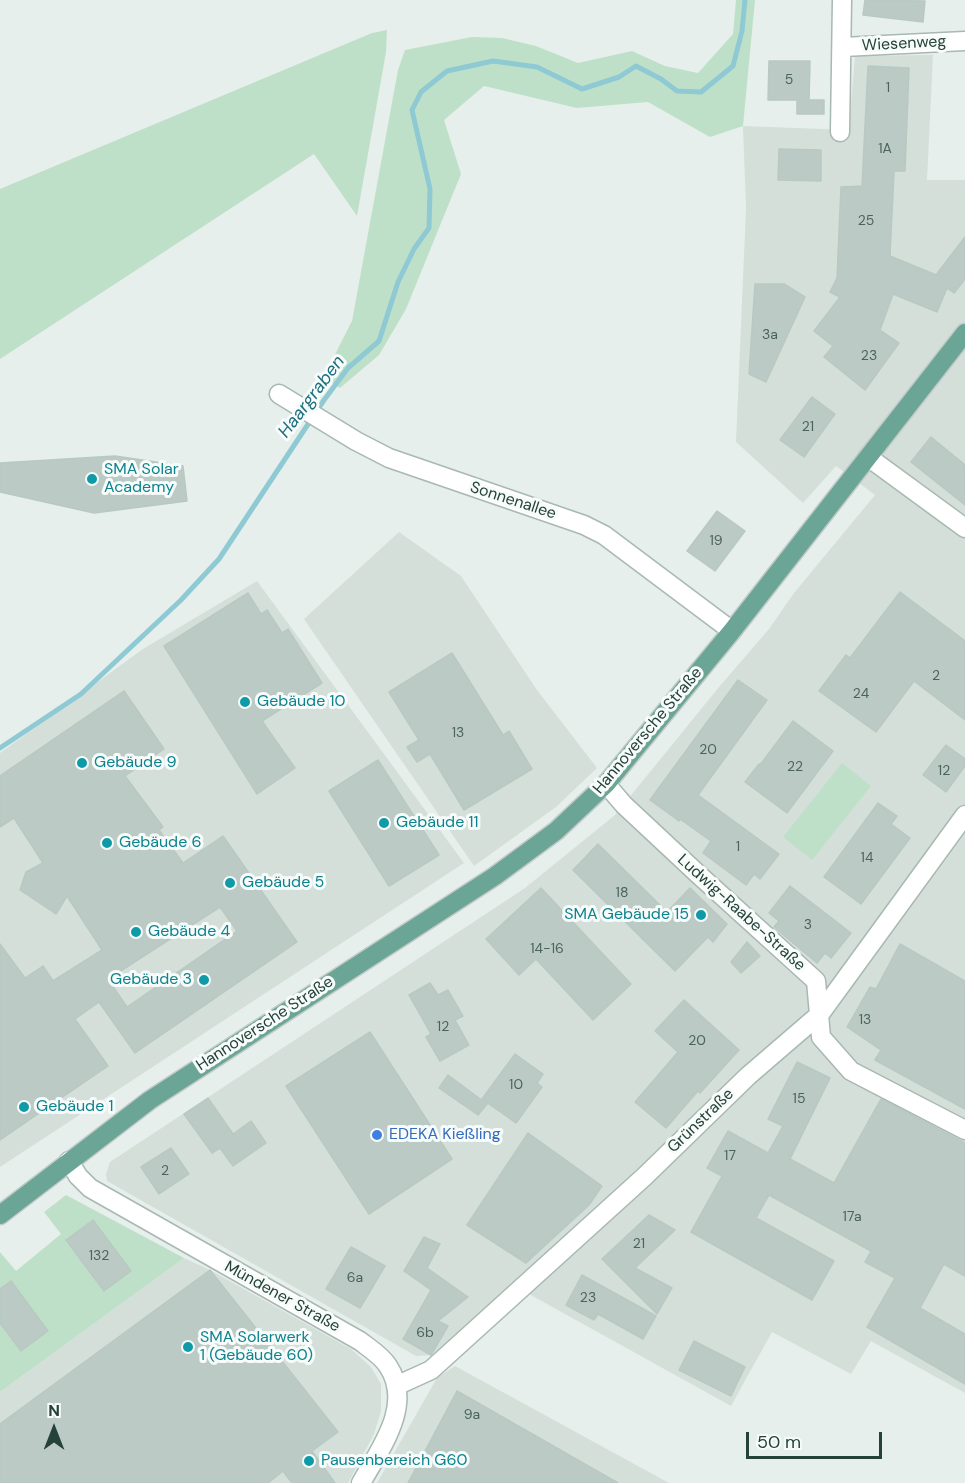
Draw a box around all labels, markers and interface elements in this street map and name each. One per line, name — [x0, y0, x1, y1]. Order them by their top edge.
street label: Wiesenweg — [861, 32, 947, 56]
house number: 5 — [785, 72, 793, 88]
house number: 1 — [886, 80, 890, 96]
house number: 1A — [878, 141, 892, 157]
house number: 25 — [858, 213, 874, 229]
house number: 3a — [762, 327, 778, 343]
house number: 23 — [861, 348, 877, 364]
water label: Haargraben — [274, 352, 350, 442]
house number: 21 — [802, 419, 814, 435]
place label: SMA Solar Academy — [104, 460, 179, 498]
marker: SMA Solar Academy — [85, 472, 99, 486]
street label: Sonnenallee — [468, 478, 558, 524]
house number: 19 — [709, 533, 723, 549]
street label: Hannoversche Straße — [589, 664, 707, 798]
house number: 2 — [932, 668, 940, 684]
house number: 24 — [853, 686, 869, 702]
place label: Gebäude 10 — [257, 692, 345, 712]
marker: Gebäude 10 — [238, 695, 252, 709]
house number: 13 — [452, 725, 464, 741]
house number: 20 — [699, 742, 717, 758]
place label: Gebäude 9 — [94, 753, 177, 773]
marker: Gebäude 9 — [75, 756, 89, 770]
house number: 22 — [787, 759, 803, 775]
house number: 12 — [938, 763, 950, 779]
place label: Gebäude 11 — [396, 813, 478, 833]
marker: Gebäude 11 — [377, 816, 391, 830]
place label: Gebäude 6 — [119, 833, 202, 853]
marker: Gebäude 6 — [100, 836, 114, 850]
house number: 1 — [736, 839, 740, 855]
house number: 14 — [861, 850, 873, 866]
street label: Ludwig-Raabe-Straße — [673, 851, 809, 975]
place label: Gebäude 5 — [242, 873, 324, 893]
marker: Gebäude 5 — [223, 876, 237, 890]
house number: 18 — [616, 885, 628, 901]
place label: SMA Gebäude 15 — [564, 905, 689, 925]
marker: SMA Gebäude 15 — [694, 908, 708, 922]
house number: 3 — [804, 917, 812, 933]
place label: Gebäude 4 — [148, 922, 230, 942]
marker: Gebäude 4 — [129, 925, 143, 939]
house number: 14-16 — [530, 941, 564, 957]
place label: Gebäude 3 — [110, 970, 192, 990]
street label: Hannoversche Straße — [193, 973, 337, 1075]
marker: Gebäude 3 — [197, 973, 211, 987]
house number: 13 — [859, 1012, 871, 1028]
house number: 12 — [437, 1019, 449, 1035]
house number: 20 — [688, 1033, 706, 1049]
house number: 10 — [509, 1077, 523, 1093]
street label: Grünstraße — [664, 1085, 738, 1157]
house number: 15 — [793, 1091, 805, 1107]
place label: Gebäude 1 — [36, 1097, 113, 1117]
marker: Gebäude 1 — [17, 1100, 31, 1114]
place label: EDEKA Kießling — [389, 1125, 501, 1145]
marker: EDEKA Kießling — [370, 1128, 384, 1142]
house number: 17 — [724, 1148, 736, 1164]
house number: 2 — [161, 1163, 169, 1179]
house number: 17a — [843, 1209, 861, 1225]
house number: 21 — [633, 1236, 645, 1252]
house number: 132 — [89, 1248, 109, 1264]
street label: Mündener Straße — [221, 1257, 343, 1337]
house number: 6a — [347, 1270, 363, 1286]
house number: 23 — [580, 1290, 596, 1306]
house number: 6b — [416, 1325, 434, 1341]
place label: SMA Solarwerk 1 (Gebäude 60) — [200, 1328, 313, 1366]
marker: SMA Solarwerk 1 (Gebäude 60) — [181, 1340, 195, 1354]
north arrow — [24, 1399, 84, 1459]
text: N — [48, 1400, 60, 1421]
house number: 9a — [464, 1407, 480, 1423]
scale bar — [749, 1420, 886, 1458]
text: 50 m — [757, 1430, 801, 1454]
place label: Pausenbereich G60 — [321, 1451, 467, 1471]
marker: Pausenbereich G60 — [302, 1454, 316, 1468]

